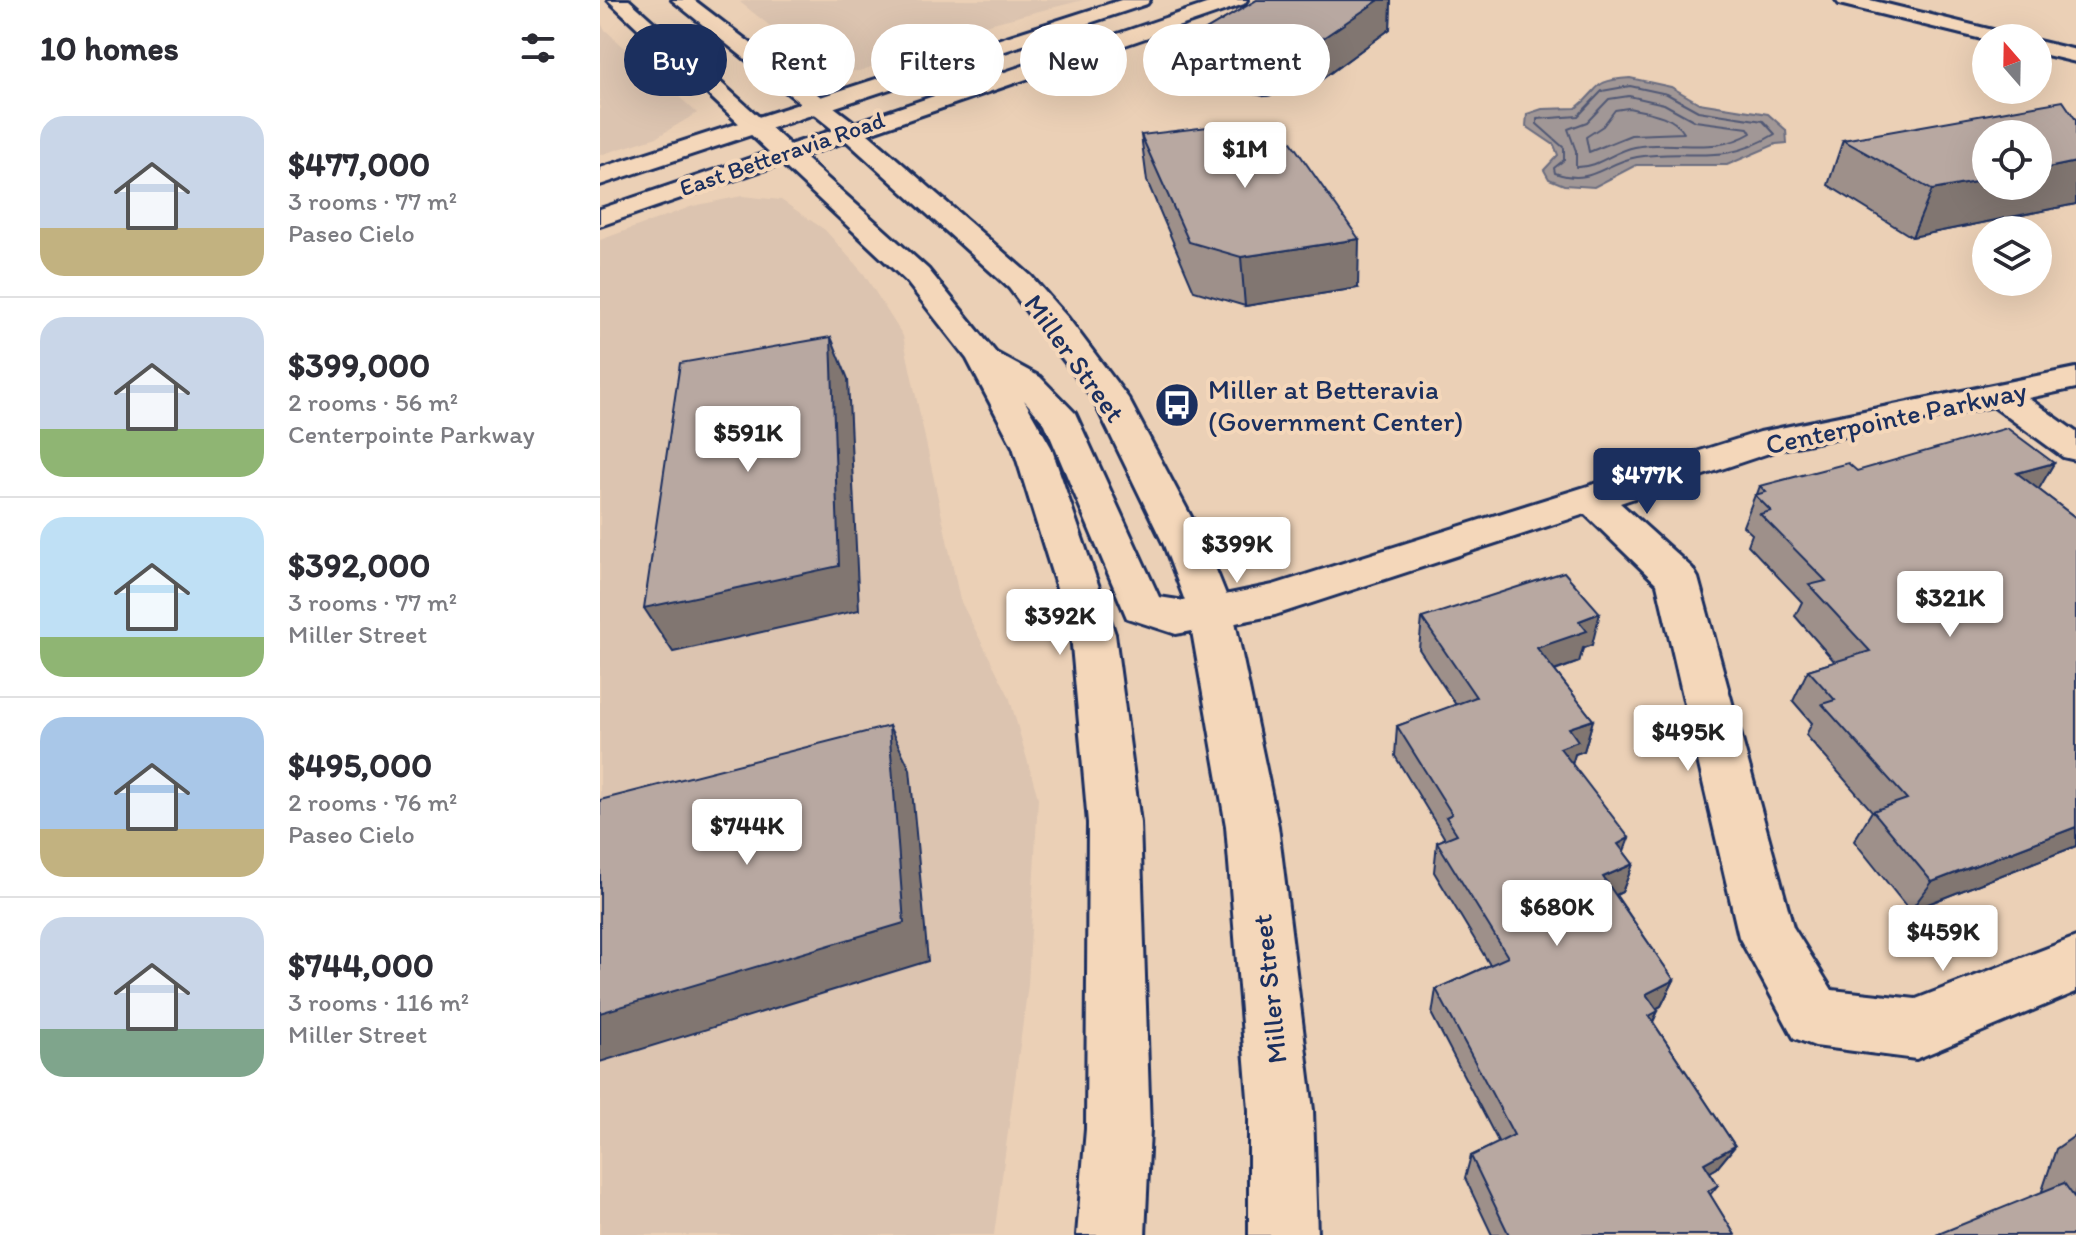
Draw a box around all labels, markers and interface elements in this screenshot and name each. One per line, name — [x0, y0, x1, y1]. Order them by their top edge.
chip: Buy — [624, 24, 727, 96]
chip: Rent — [743, 24, 855, 96]
chip: Filters — [871, 24, 1004, 96]
chip: New — [1020, 24, 1127, 96]
chip: Apartment — [1143, 24, 1330, 96]
north arrow — [1972, 24, 2052, 104]
map controls — [1972, 24, 2052, 296]
icon: filters — [516, 26, 560, 70]
text: 10 homes — [40, 28, 179, 69]
street label: East Betteravia Road — [675, 105, 888, 202]
button: locate — [1972, 120, 2052, 200]
pin: $1M — [1206, 122, 1284, 190]
text: $1M — [1222, 132, 1268, 164]
text: $477,000 — [288, 144, 430, 185]
icon: home — [104, 148, 200, 244]
text: 3 rooms · 77 m² — [288, 185, 457, 217]
button: layers — [1972, 216, 2052, 296]
text: Paseo Cielo — [288, 217, 415, 249]
street label: Miller Street — [1017, 287, 1133, 429]
text: $399,000 — [288, 345, 430, 386]
icon: home — [104, 349, 200, 445]
place label: Miller at Betteravia (Government Center) — [1208, 372, 1463, 438]
street label: Centerpointe Parkway — [1762, 373, 2030, 461]
bus stop icon: Miller at Betteravia (Government Center) — [1153, 381, 1201, 429]
text: 2 rooms · 56 m² — [288, 386, 458, 418]
pin: $591K — [692, 406, 804, 474]
text: $591K — [713, 416, 783, 448]
text: Centerpointe Parkway — [288, 418, 535, 450]
pin: $477K — [1591, 448, 1703, 516]
text: $477K — [1611, 458, 1683, 490]
pin: $399K — [1181, 517, 1293, 585]
text: $399K — [1201, 527, 1273, 559]
text: $392,000 — [288, 545, 430, 586]
icon: home — [104, 549, 200, 645]
pin: $321K — [1894, 571, 2006, 639]
text: $321K — [1915, 581, 1985, 613]
text: 3 rooms · 77 m² — [288, 586, 457, 618]
pin: $392K — [1004, 589, 1116, 657]
text: $392K — [1024, 599, 1096, 631]
text: Miller Street — [288, 618, 427, 650]
pin: $495K — [1632, 705, 1744, 773]
text: $495K — [1652, 715, 1724, 747]
text: $495,000 — [288, 745, 432, 786]
icon: home — [104, 749, 200, 845]
text: 2 rooms · 76 m² — [288, 786, 457, 818]
pin: $744K — [691, 799, 803, 867]
text: $744K — [710, 809, 784, 841]
text: Paseo Cielo — [288, 818, 415, 850]
pin: $680K — [1501, 880, 1613, 948]
text: $680K — [1520, 890, 1594, 922]
pin: $459K — [1887, 905, 1999, 973]
street label: Miller Street — [1244, 913, 1294, 1065]
text: $459K — [1907, 915, 1979, 947]
text: $744,000 — [288, 945, 434, 986]
icon: home — [104, 949, 200, 1045]
text: 3 rooms · 116 m² — [288, 986, 469, 1018]
text: Miller Street — [288, 1018, 427, 1050]

